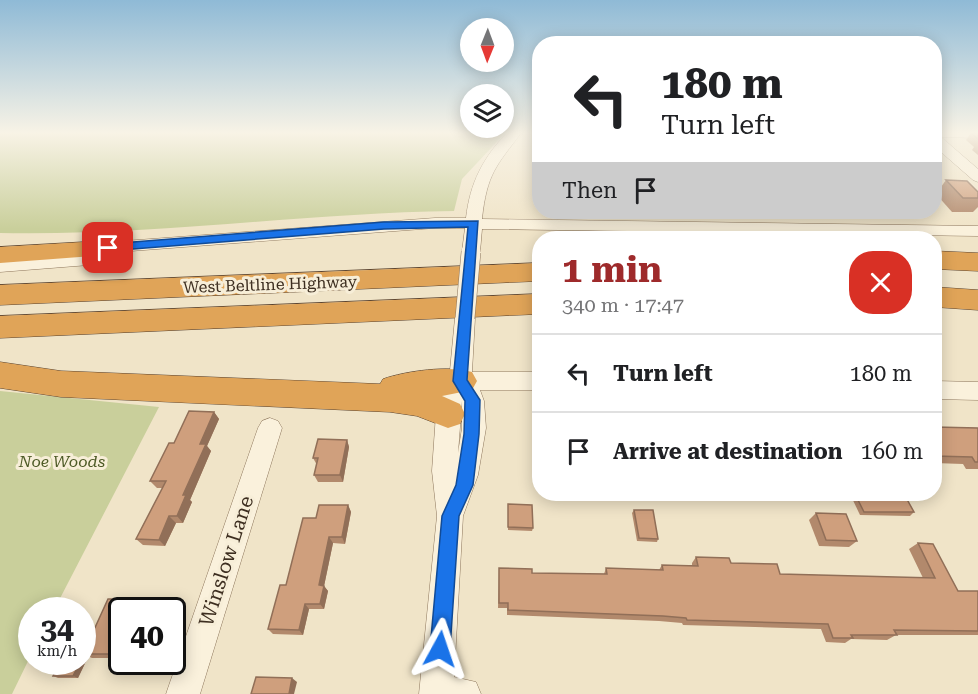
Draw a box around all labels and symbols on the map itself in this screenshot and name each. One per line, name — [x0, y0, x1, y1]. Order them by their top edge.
north arrow — [460, 18, 514, 72]
pin — [82, 222, 133, 273]
street label: West Beltline Highway — [183, 272, 358, 297]
park label: Noe Woods — [18, 452, 105, 471]
street label: Winslow Lane — [194, 493, 258, 629]
speed limit sign: 40 — [108, 597, 186, 675]
position arrow — [408, 617, 472, 681]

